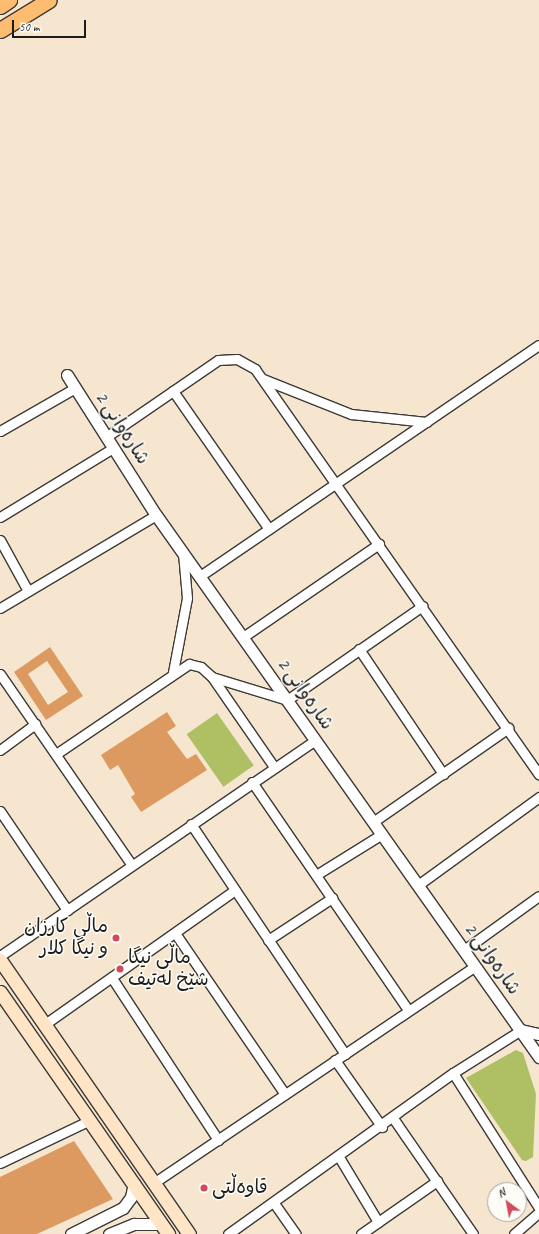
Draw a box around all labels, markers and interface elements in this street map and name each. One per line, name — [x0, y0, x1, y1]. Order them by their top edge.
scale bar — [14, 12, 88, 38]
text: 50 m — [19, 19, 39, 35]
street label: شارەوانی 2 — [90, 387, 154, 469]
street label: شارەوانی 2 — [272, 653, 338, 735]
place label: ماڵی کارزان و نیگا کلار — [24, 916, 108, 960]
street label: شارەوانی 2 — [459, 918, 525, 1000]
marker: ماڵی کارزان و نیگا کلار — [111, 933, 121, 943]
place label: ماڵی نیگا شێخ لەتیف — [128, 947, 209, 991]
marker: ماڵی نیگا شێخ لەتیف — [115, 964, 125, 974]
place label: قاوەڵتی — [212, 1177, 268, 1199]
north arrow — [487, 1182, 527, 1222]
marker: قاوەڵتی — [199, 1183, 209, 1193]
text: N — [495, 1185, 508, 1200]

